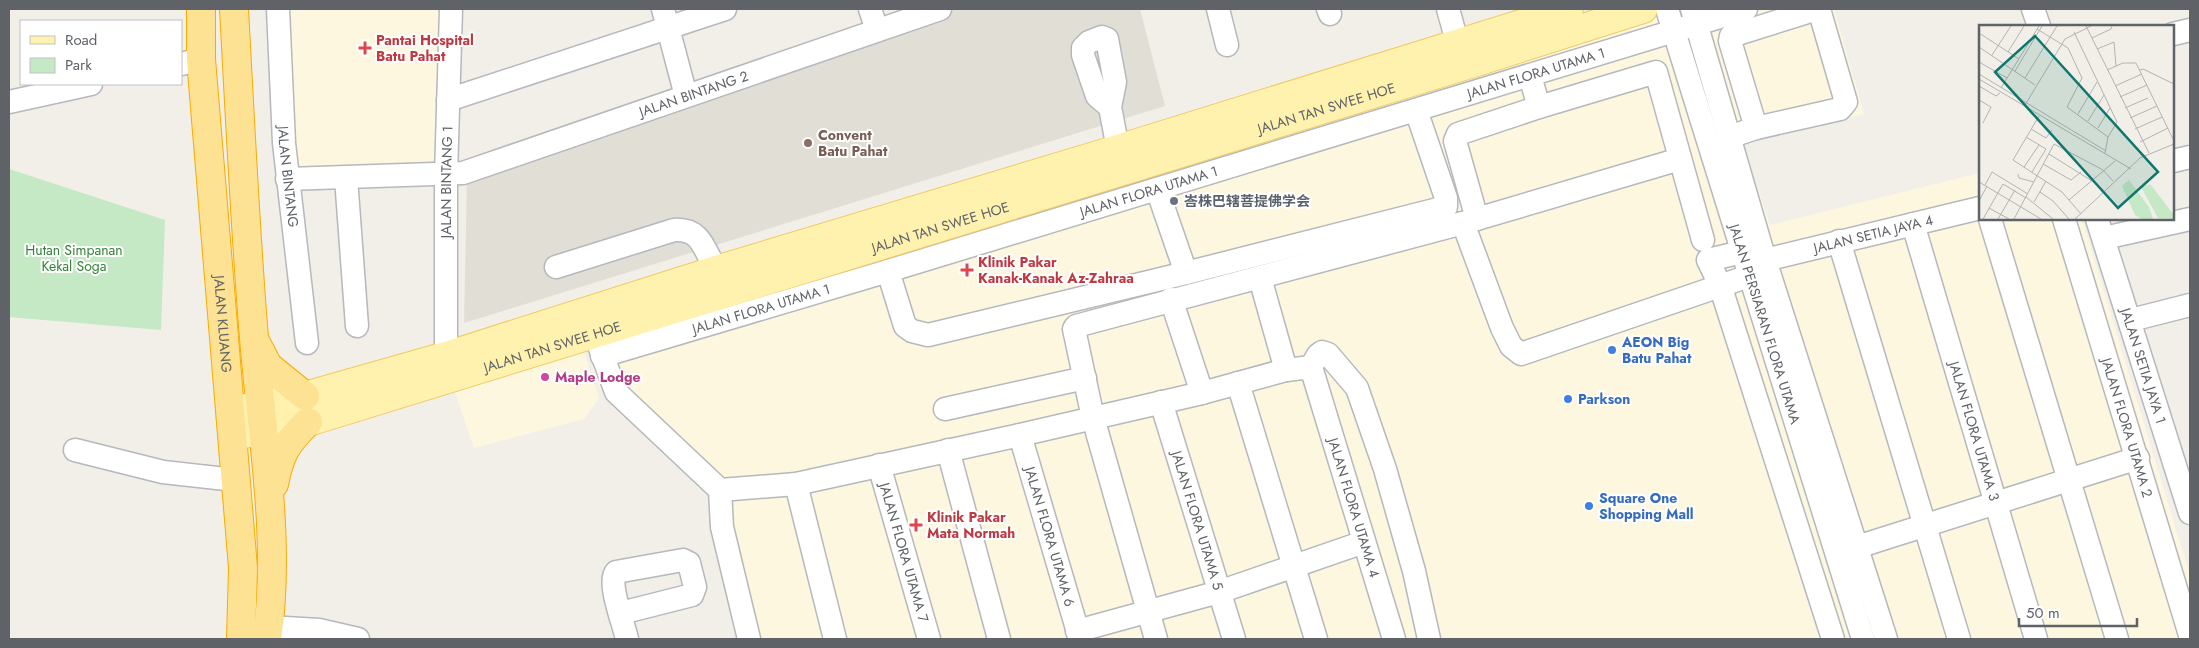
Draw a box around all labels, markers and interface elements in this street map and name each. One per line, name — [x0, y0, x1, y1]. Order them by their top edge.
legend — [20, 20, 182, 85]
inset map — [1979, 25, 2174, 220]
text: Road — [65, 29, 97, 51]
place label: Pantai Hospital Batu Pahat — [376, 30, 474, 66]
marker: Pantai Hospital Batu Pahat — [358, 41, 372, 55]
street label: JALAN FLORA UTAMA 1 — [1463, 43, 1607, 104]
text: Park — [65, 54, 92, 76]
street label: JALAN BINTANG 2 — [635, 66, 751, 122]
street label: JALAN TAN SWEE HOE — [1253, 78, 1398, 139]
street label: JALAN BINTANG — [273, 124, 304, 229]
place label: Convent Batu Pahat — [818, 125, 888, 161]
street label: JALAN BINTANG 1 — [436, 126, 457, 240]
marker: Convent Batu Pahat — [802, 137, 814, 149]
street label: JALAN FLORA UTAMA 1 — [1075, 161, 1220, 222]
place label: 峇株巴辖菩提佛学会 — [1184, 191, 1310, 211]
marker: 峇株巴辖菩提佛学会 — [1168, 195, 1180, 207]
street label: JALAN TAN SWEE HOE — [867, 197, 1012, 258]
street label: JALAN SETIA JAYA 4 — [1810, 210, 1935, 258]
street label: JALAN PERSIARAN FLORA UTAMA — [1724, 220, 1806, 427]
park label: Hutan Simpanan Kekal Soga — [25, 240, 123, 276]
place label: Klinik Pakar Kanak-Kanak Az-Zahraa — [978, 252, 1134, 288]
marker: Klinik Pakar Kanak-Kanak Az-Zahraa — [960, 263, 974, 277]
street label: JALAN KLUANG — [209, 273, 237, 374]
street label: JALAN FLORA UTAMA 1 — [688, 279, 833, 339]
street label: JALAN SETIA JAYA 1 — [2115, 304, 2171, 426]
street label: JALAN TAN SWEE HOE — [479, 316, 624, 378]
place label: AEON Big Batu Pahat — [1621, 332, 1692, 368]
marker: AEON Big Batu Pahat — [1606, 344, 1618, 356]
street label: JALAN FLORA UTAMA 2 — [2096, 354, 2158, 500]
street label: JALAN FLORA UTAMA 3 — [1944, 357, 2005, 504]
place label: Maple Lodge — [555, 367, 641, 387]
marker: Maple Lodge — [539, 371, 551, 383]
place label: Parkson — [1578, 389, 1630, 409]
marker: Parkson — [1562, 393, 1574, 405]
street label: JALAN FLORA UTAMA 4 — [1323, 434, 1385, 580]
street label: JALAN FLORA UTAMA 5 — [1166, 446, 1228, 593]
street label: JALAN FLORA UTAMA 6 — [1019, 462, 1080, 609]
street label: JALAN FLORA UTAMA 7 — [874, 478, 934, 625]
place label: Square One Shopping Mall — [1599, 488, 1694, 524]
marker: Square One Shopping Mall — [1583, 500, 1595, 512]
place label: Klinik Pakar Mata Normah — [927, 507, 1015, 543]
marker: Klinik Pakar Mata Normah — [909, 518, 923, 532]
scale bar — [2019, 596, 2136, 628]
text: 50 m — [2026, 602, 2060, 624]

